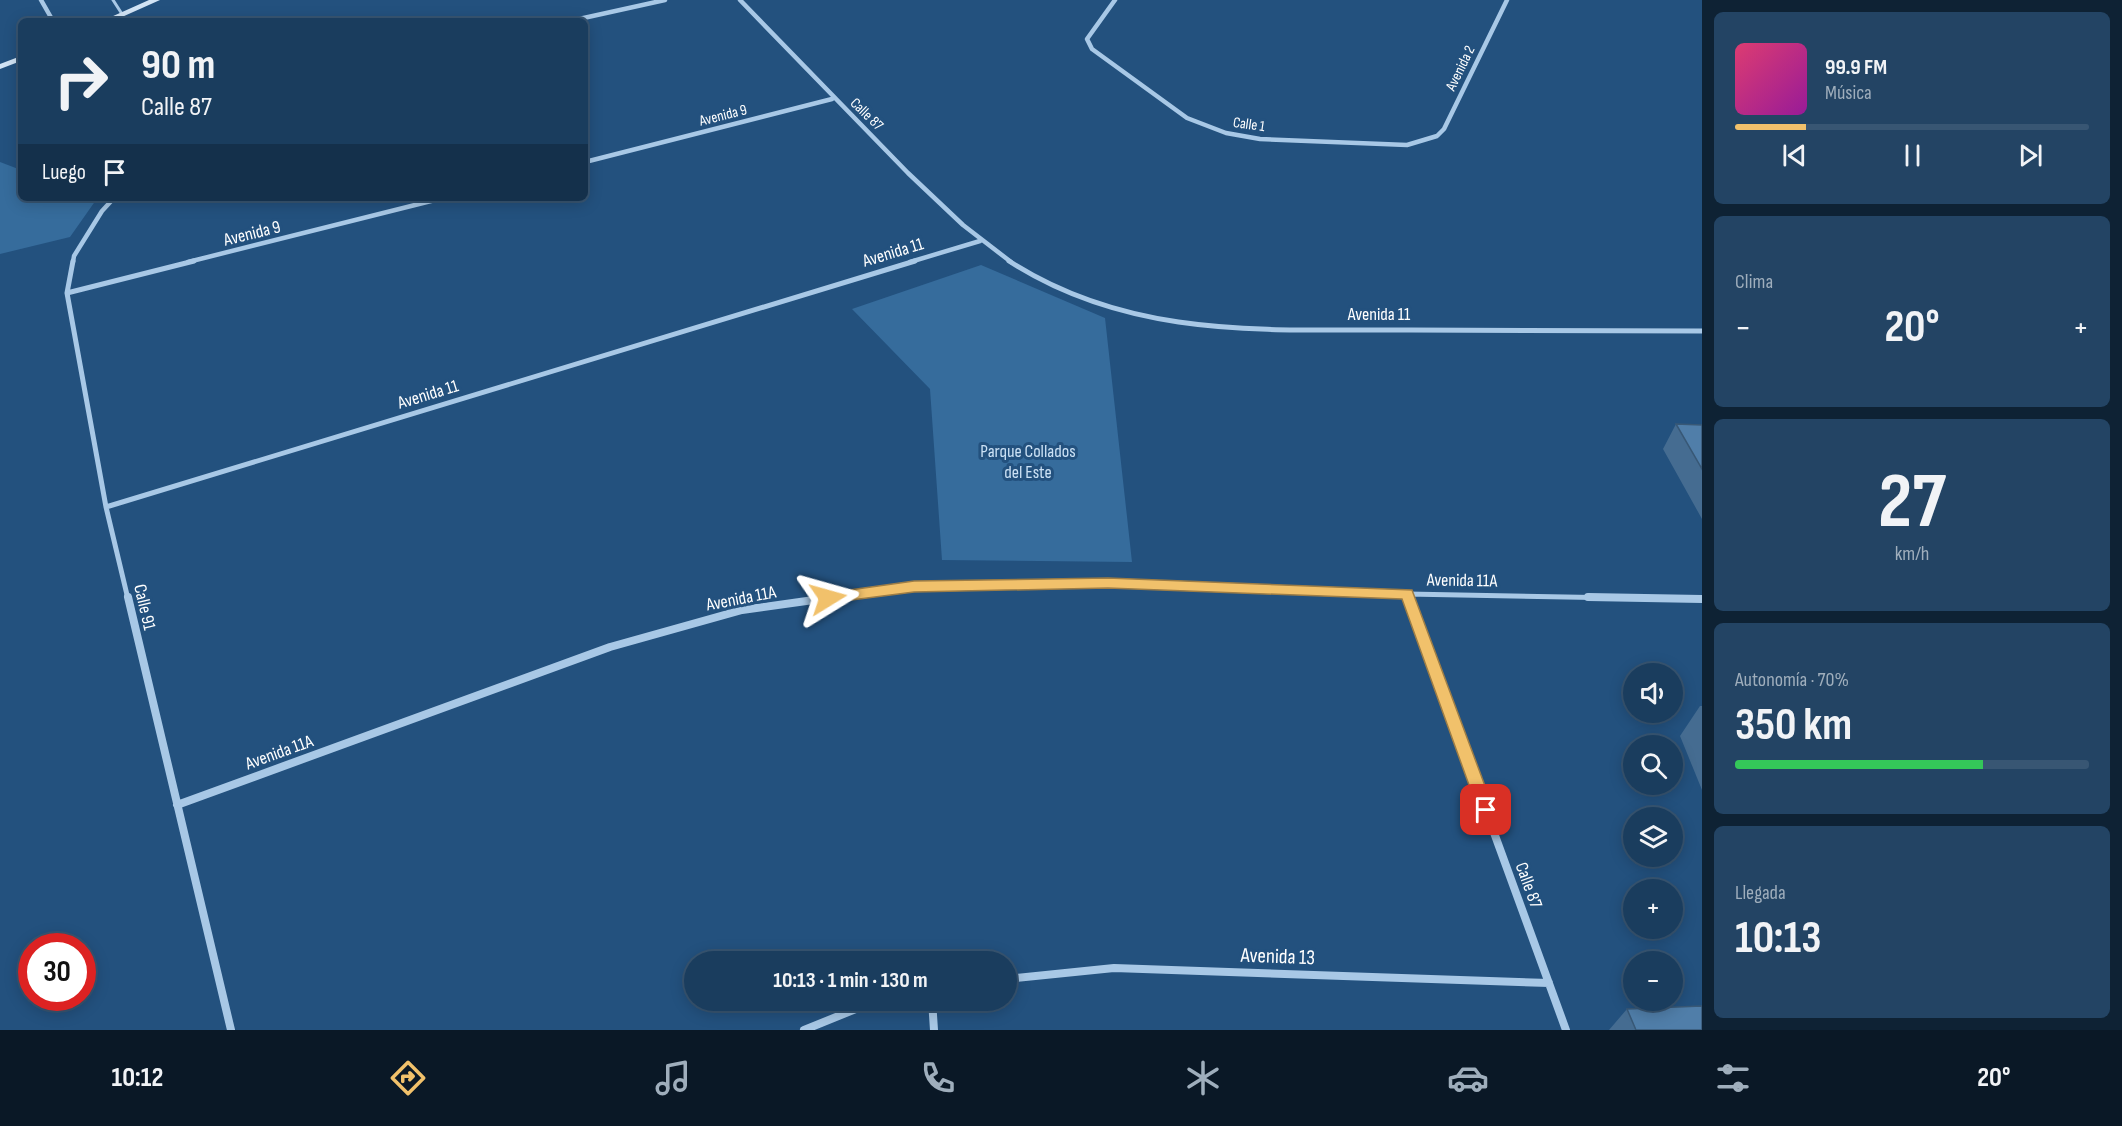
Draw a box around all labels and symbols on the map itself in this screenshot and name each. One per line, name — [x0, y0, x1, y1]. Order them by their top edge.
street label: Avenida 2 — [1441, 43, 1479, 95]
street label: Calle 87 — [846, 94, 887, 135]
street label: Avenida 9 — [696, 100, 749, 131]
street label: Calle 1 — [1232, 113, 1267, 136]
street label: Avenida 9 — [221, 216, 283, 251]
street label: Avenida 11 — [859, 233, 927, 272]
street label: Avenida 11 — [1347, 304, 1411, 325]
street label: Avenida 11 — [394, 375, 462, 414]
park label: Parque Collados del Este — [980, 441, 1076, 483]
position arrow — [796, 566, 860, 630]
street label: Avenida 11A — [1426, 569, 1498, 592]
street label: Avenida 11A — [704, 581, 778, 616]
street label: Calle 91 — [129, 582, 160, 633]
street label: Avenida 11A — [242, 730, 316, 775]
pin — [1460, 784, 1511, 835]
street label: Calle 87 — [1511, 859, 1547, 912]
speed limit sign: 30 — [18, 933, 96, 1011]
street label: Avenida 13 — [1239, 943, 1316, 970]

